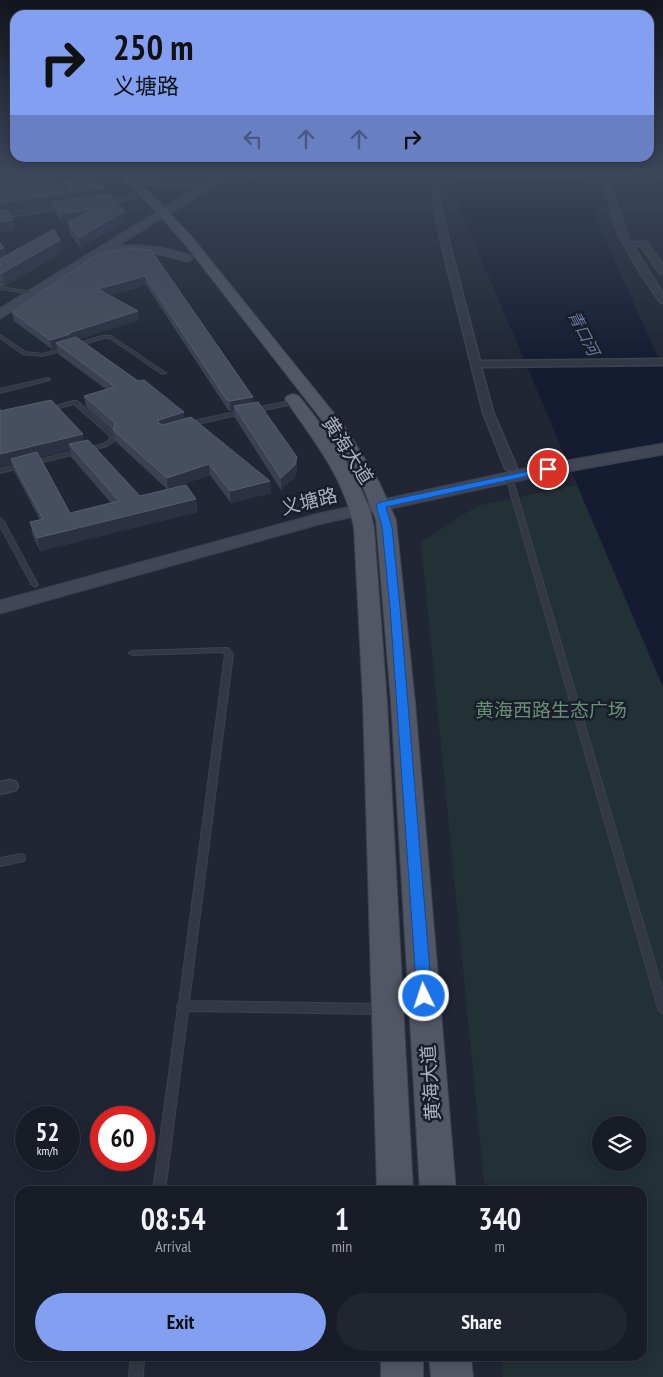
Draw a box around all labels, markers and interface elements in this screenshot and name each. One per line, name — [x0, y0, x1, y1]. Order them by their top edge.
text: 250 m — [113, 24, 194, 70]
icon: right — [30, 30, 95, 95]
text: 义塘路 — [113, 72, 179, 100]
icon: left — [239, 125, 267, 153]
icon: ahead — [292, 125, 320, 153]
icon: ahead — [345, 125, 373, 153]
icon: right — [398, 125, 426, 153]
water label: 青口河 — [564, 307, 605, 362]
street label: 黄海大道 — [317, 412, 379, 488]
pin — [527, 448, 569, 490]
icon: arrive — [534, 455, 562, 483]
street label: 义塘路 — [278, 482, 340, 520]
park label: 黄海西路生态广场 — [475, 698, 627, 722]
position arrow — [397, 969, 449, 1021]
street label: 黄海大道 — [415, 1044, 445, 1122]
speed limit sign: 60 — [90, 1106, 155, 1171]
text: 52 — [36, 1116, 59, 1148]
map controls — [592, 1116, 647, 1171]
button: layers — [592, 1116, 647, 1171]
text: km/h — [37, 1143, 58, 1158]
text: 08:54 — [141, 1199, 206, 1238]
text: 1 — [335, 1199, 349, 1238]
text: 340 — [478, 1199, 521, 1238]
text: Arrival — [155, 1236, 191, 1256]
text: min — [331, 1236, 352, 1256]
text: m — [494, 1236, 505, 1256]
button: Exit — [35, 1293, 326, 1351]
button: Share — [336, 1293, 627, 1351]

